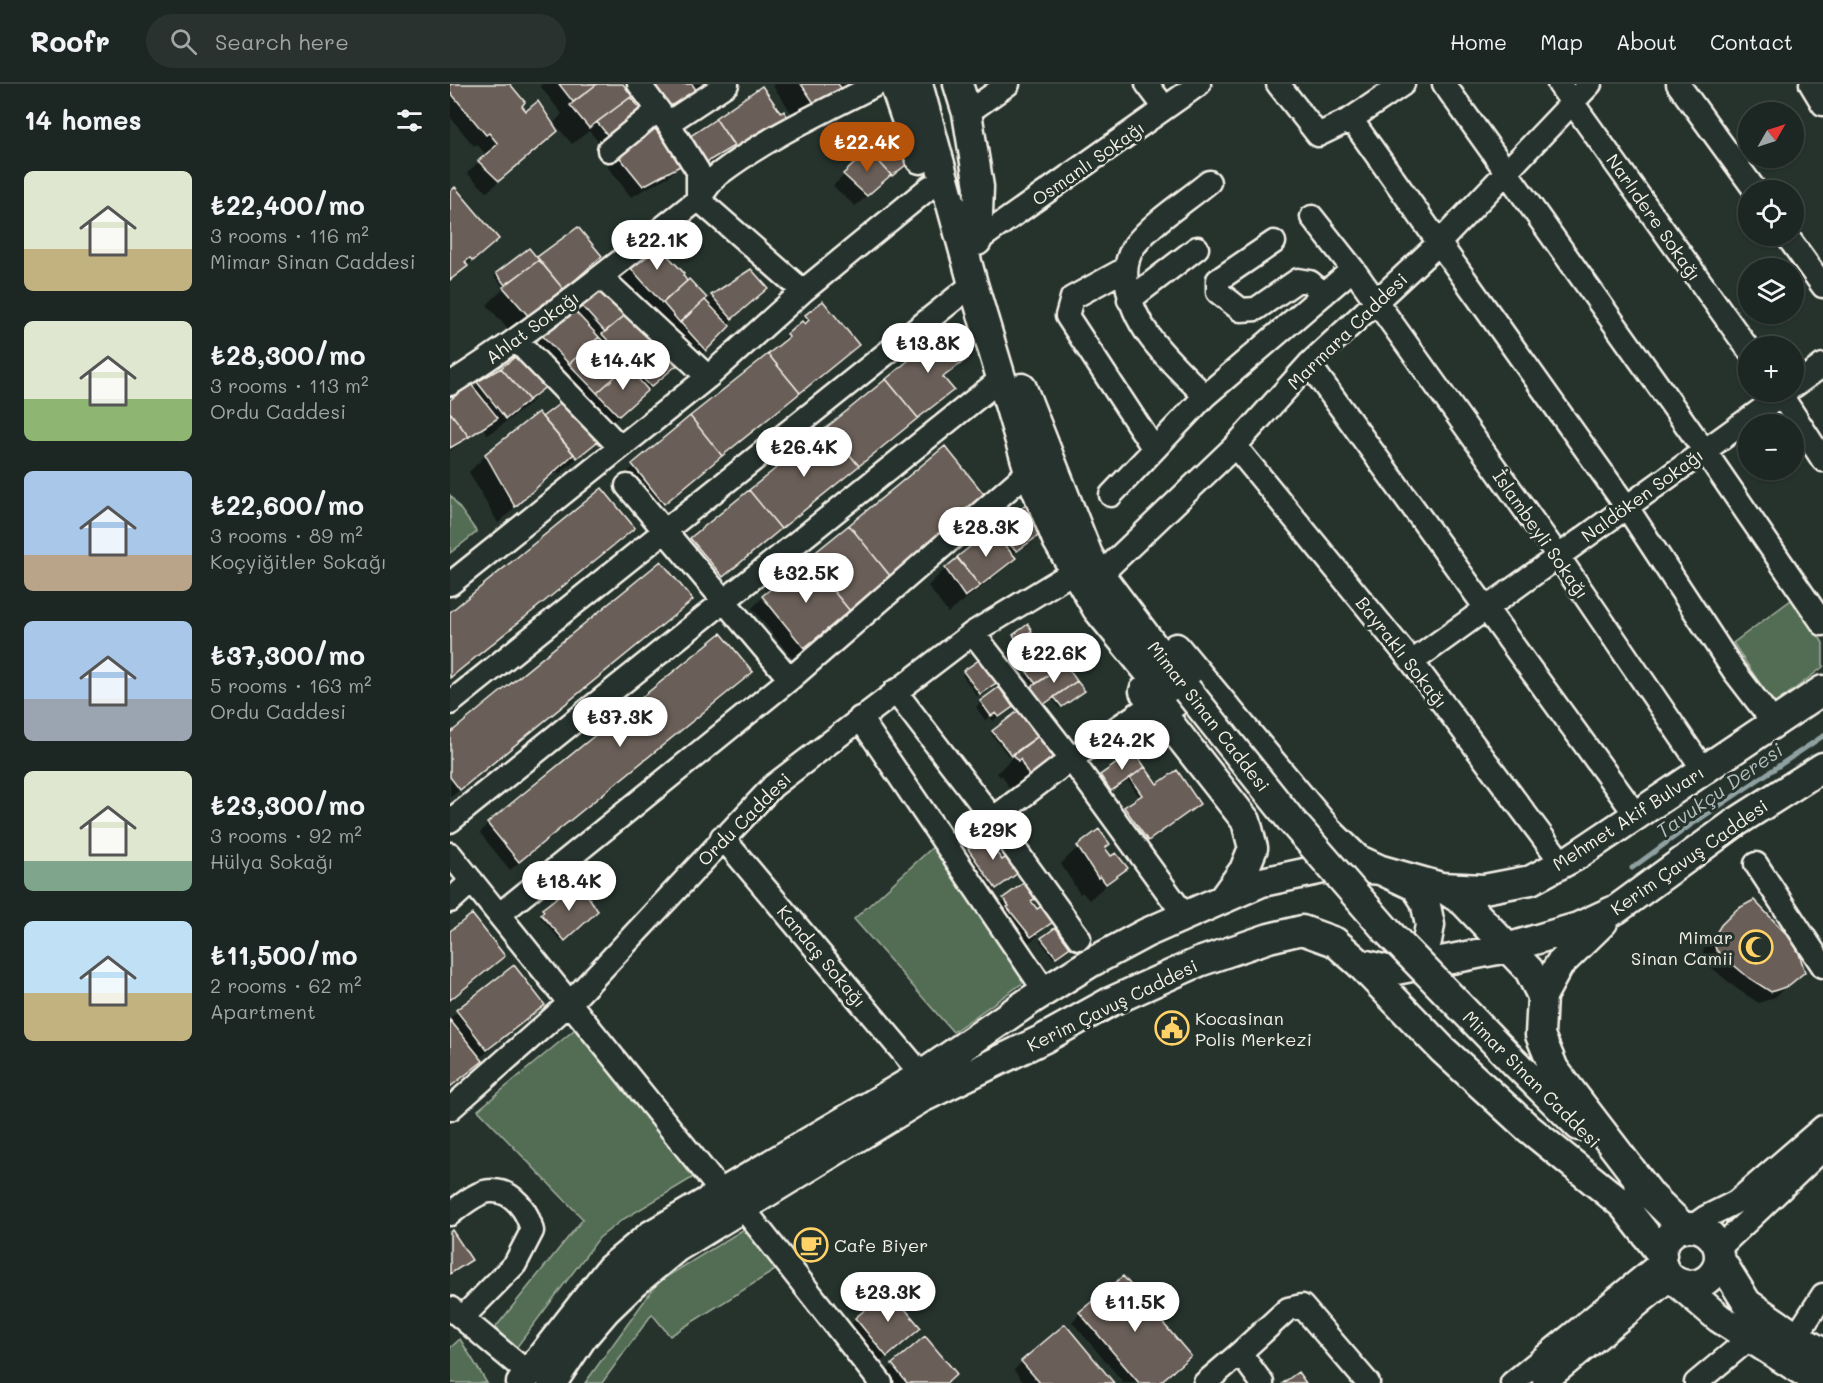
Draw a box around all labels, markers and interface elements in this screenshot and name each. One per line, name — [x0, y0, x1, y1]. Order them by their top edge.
search box — [146, 14, 566, 68]
text: Roofr — [30, 23, 110, 59]
icon: search — [167, 25, 200, 58]
text: Search here — [215, 27, 349, 56]
text: Home — [1450, 28, 1507, 55]
text: Map — [1540, 28, 1583, 55]
text: About — [1616, 28, 1677, 55]
text: Contact — [1710, 28, 1793, 55]
north arrow — [1738, 102, 1804, 168]
map controls — [1738, 102, 1804, 480]
text: 14 homes — [24, 103, 142, 137]
icon: filters — [393, 104, 426, 137]
street label: Osmanlı Sokağı — [1027, 115, 1149, 211]
pin: ₺22.4K — [818, 122, 916, 173]
text: ₺22.4K — [834, 128, 900, 154]
street label: Narlıdere Sokağı — [1601, 149, 1707, 285]
button: locate — [1738, 180, 1804, 246]
text: ₺22,400/mo — [210, 188, 365, 222]
icon: home — [72, 195, 144, 267]
pin: ₺22.1K — [608, 220, 706, 271]
text: 3 rooms · 116 m² — [210, 222, 369, 248]
text: ₺22.1K — [625, 226, 689, 252]
text: Mimar Sinan Caddesi — [210, 248, 416, 274]
button: layers — [1738, 258, 1804, 324]
street label: Marmara Caddesi — [1282, 267, 1412, 395]
street label: Ahlat Sokağı — [481, 285, 583, 369]
pin: ₺13.8K — [879, 323, 977, 374]
text: ₺13.8K — [895, 329, 961, 355]
button: + — [1738, 336, 1804, 402]
text: ₺28,300/mo — [210, 338, 366, 372]
pin: ₺14.4K — [574, 340, 672, 391]
icon: home — [72, 345, 144, 417]
text: ₺14.4K — [590, 346, 656, 372]
text: 3 rooms · 113 m² — [210, 372, 369, 398]
text: Ordu Caddesi — [210, 398, 346, 424]
button: − — [1738, 414, 1804, 480]
pin: ₺26.4K — [755, 427, 853, 478]
text: ₺26.4K — [770, 433, 838, 459]
street label: Naldöken Sokağı — [1576, 443, 1708, 547]
street label: İslambeyli Sokağı — [1488, 465, 1594, 603]
text: ₺22,600/mo — [210, 488, 364, 522]
icon: home — [72, 495, 144, 567]
pin: ₺28.3K — [937, 507, 1035, 558]
text: ₺28.3K — [952, 513, 1020, 539]
text: 3 rooms · 89 m² — [210, 522, 363, 548]
text: Koçyiğitler Sokağı — [210, 548, 387, 574]
pin: ₺32.5K — [757, 553, 855, 604]
text: ₺32.5K — [773, 559, 839, 585]
street label: Bayraklı Sokağı — [1351, 591, 1453, 713]
pin: ₺22.6K — [1005, 633, 1103, 684]
street label: Mimar Sinan Caddesi — [1143, 636, 1275, 796]
text: ₺37,300/mo — [210, 638, 365, 672]
text: ₺22.6K — [1021, 639, 1087, 665]
icon: home — [72, 645, 144, 717]
text: 5 rooms · 163 m² — [210, 672, 372, 698]
pin: ₺37.3K — [571, 697, 669, 748]
text: Ordu Caddesi — [210, 698, 346, 724]
text: ₺37.3K — [587, 703, 653, 729]
pin: ₺24.2K — [1073, 720, 1171, 771]
text: ₺24.2K — [1089, 726, 1155, 752]
water label: Tavukçu Deresi — [1650, 736, 1788, 843]
street label: Mehmet Akif Bulvarı — [1548, 760, 1708, 876]
street label: Ordu Caddesi — [692, 767, 796, 871]
text: ₺23,300/mo — [210, 788, 365, 822]
street label: Kerim Çavuş Caddesi — [1606, 794, 1772, 920]
icon: home — [72, 795, 144, 867]
pin: ₺29K — [957, 810, 1029, 861]
text: ₺29K — [969, 816, 1017, 842]
text: 3 rooms · 92 m² — [210, 822, 362, 848]
text: Hülya Sokağı — [210, 848, 334, 874]
pin: ₺18.4K — [520, 861, 618, 912]
text: ₺18.4K — [536, 867, 602, 893]
street label: Kandaş Sokağı — [772, 900, 872, 1012]
place label: Mimar Sinan Camii — [1631, 925, 1733, 970]
mosque icon: Mimar Sinan Camii — [1738, 929, 1774, 965]
text: ₺11,500/mo — [210, 938, 358, 972]
icon: home — [72, 945, 144, 1017]
street label: Kerim Çavuş Caddesi — [1023, 953, 1201, 1057]
text: 2 rooms · 62 m² — [210, 972, 362, 998]
text: Apartment — [210, 998, 316, 1024]
street label: Mimar Sinan Caddesi — [1458, 1005, 1606, 1153]
place label: Kocasinan Polis Merkezi — [1195, 1006, 1312, 1051]
public building icon: Kocasinan Polis Merkezi — [1154, 1010, 1190, 1046]
cafe icon: Cafe Biyer — [793, 1227, 829, 1263]
place label: Cafe Biyer — [834, 1233, 928, 1257]
pin: ₺23.3K — [839, 1272, 937, 1323]
text: ₺23.3K — [855, 1278, 922, 1304]
pin: ₺11.5K — [1086, 1282, 1184, 1333]
text: ₺11.5K — [1104, 1288, 1166, 1314]

